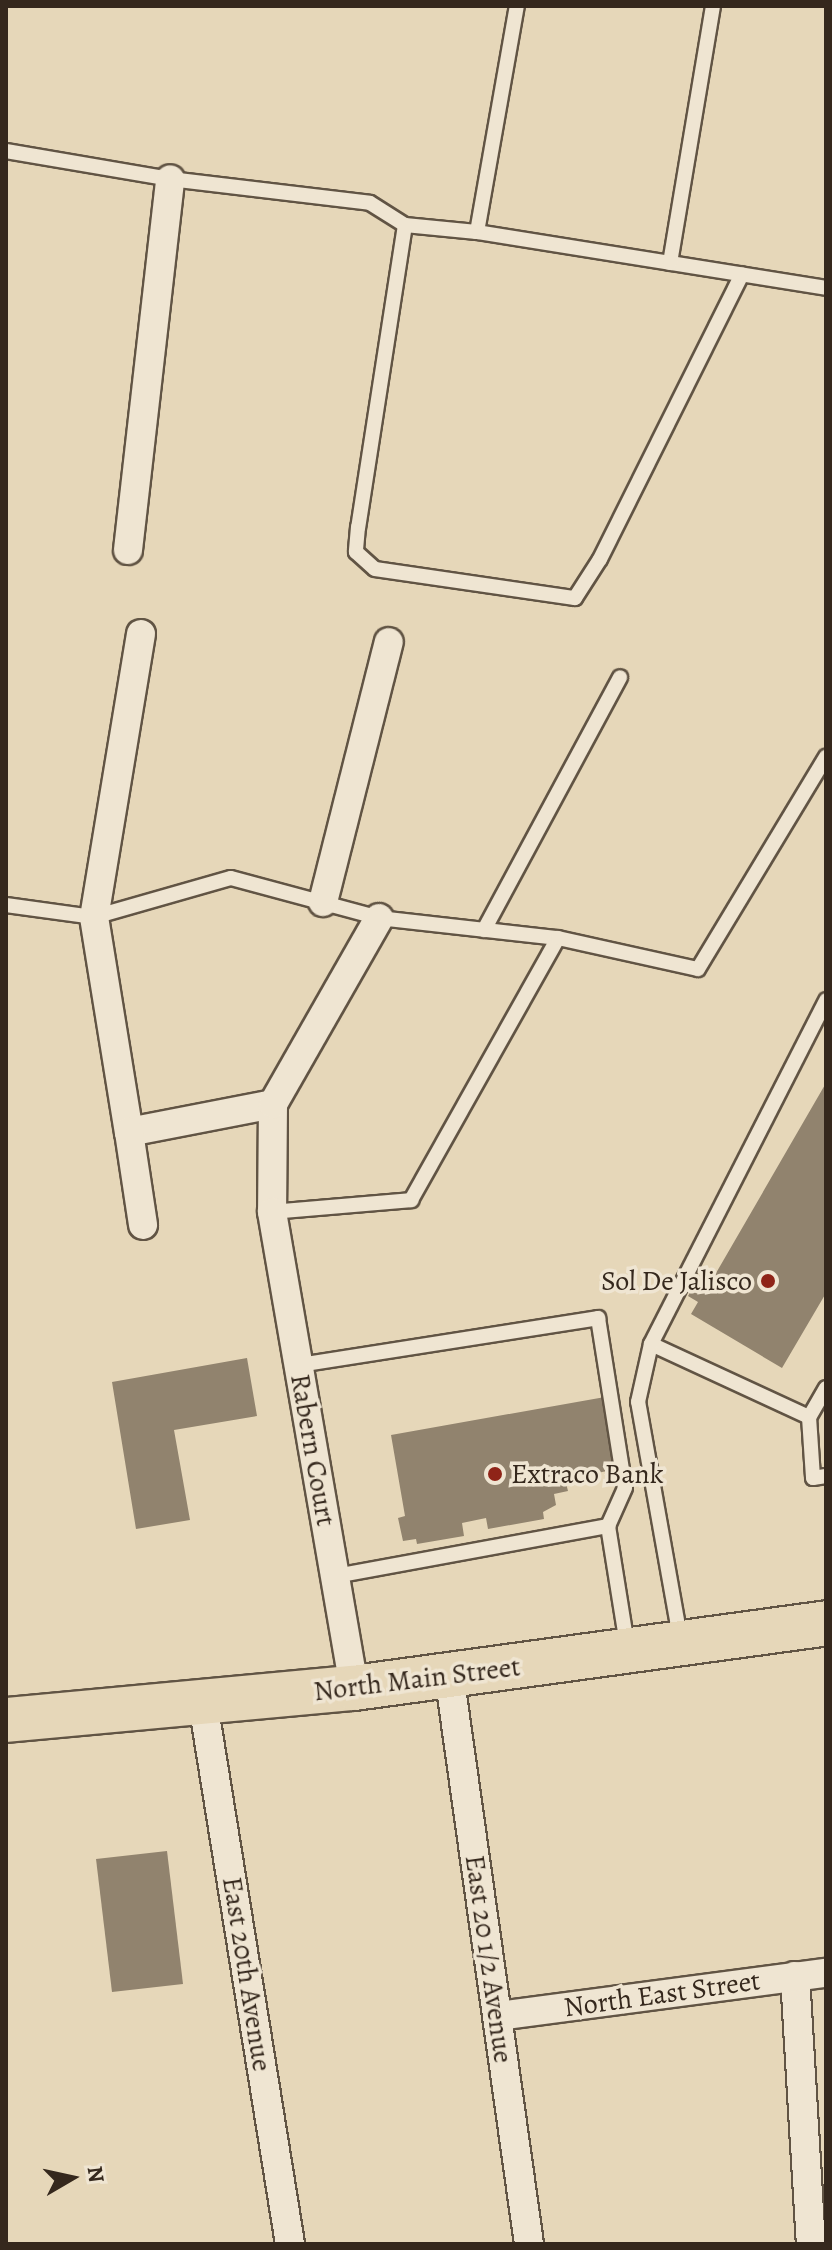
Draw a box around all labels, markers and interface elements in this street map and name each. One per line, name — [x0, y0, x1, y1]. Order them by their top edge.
place label: Sol De Jalisco — [601, 1264, 752, 1298]
marker: Sol De Jalisco — [759, 1272, 777, 1290]
street label: Rabern Court — [283, 1371, 343, 1529]
place label: Extraco Bank — [511, 1457, 664, 1491]
marker: Extraco Bank — [486, 1465, 504, 1483]
street label: North Main Street — [312, 1650, 522, 1708]
street label: East 20 1/2 Avenue — [458, 1853, 520, 2065]
street label: East 20th Avenue — [215, 1874, 279, 2074]
street label: North East Street — [562, 1964, 762, 2024]
north arrow — [32, 2138, 112, 2218]
text: N — [80, 2164, 112, 2185]

